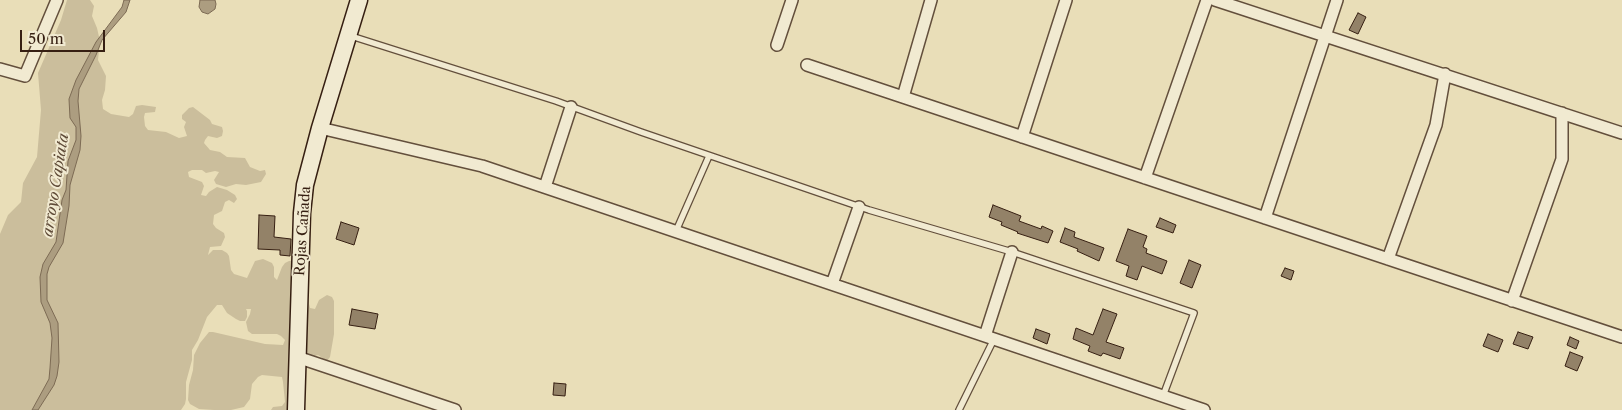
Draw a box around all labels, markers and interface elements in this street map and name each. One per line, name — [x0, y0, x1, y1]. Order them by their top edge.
scale bar — [22, 20, 108, 52]
text: 50 m — [28, 29, 64, 48]
water label: arroyo Capiata — [39, 132, 73, 238]
street label: Rojas Cañada — [291, 186, 315, 276]

